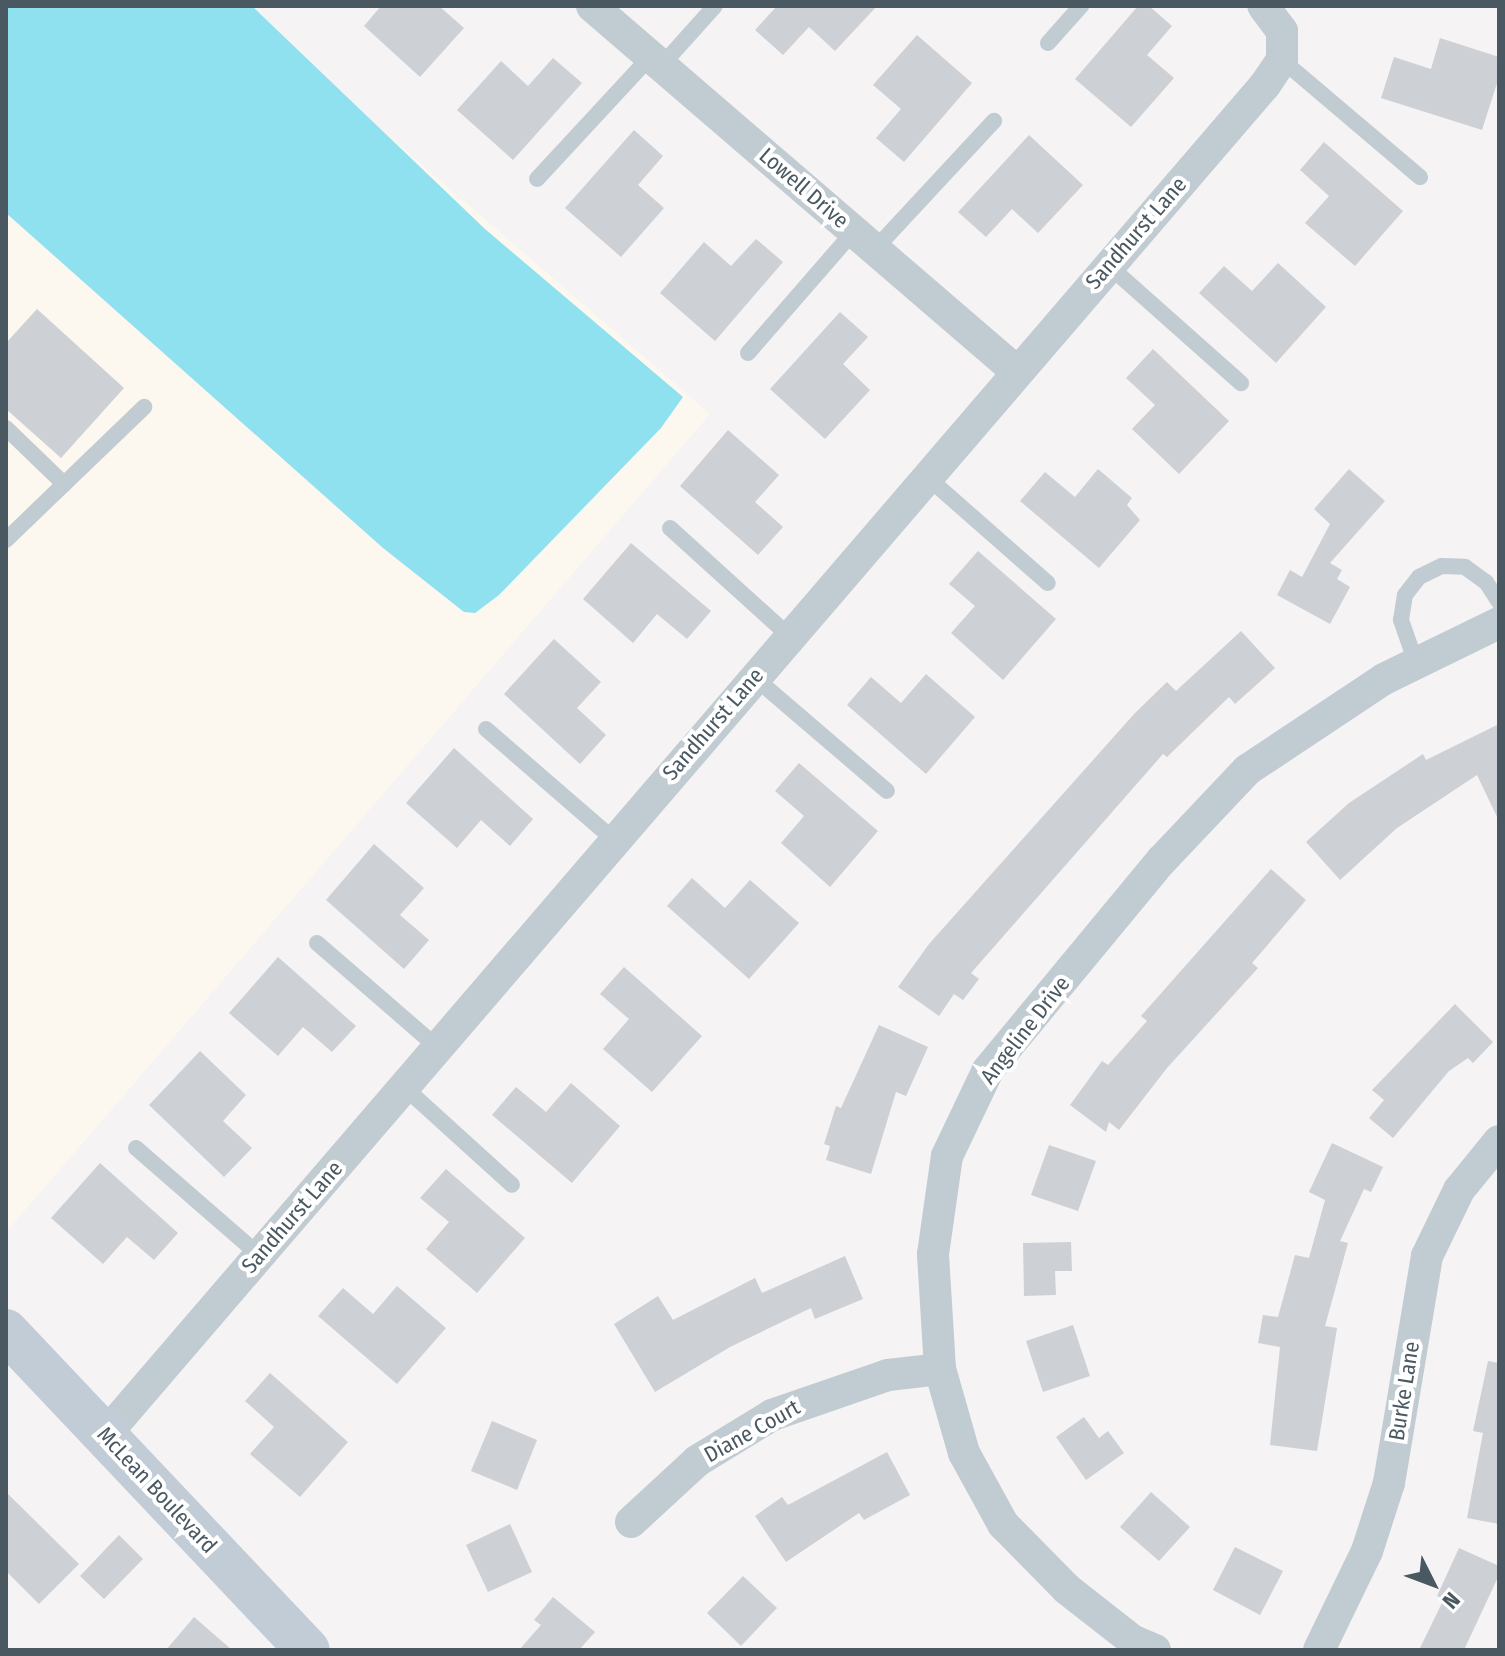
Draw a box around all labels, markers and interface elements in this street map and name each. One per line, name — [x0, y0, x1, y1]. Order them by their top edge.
street label: Lowell Drive — [754, 142, 854, 234]
street label: Sandhurst Lane — [1080, 171, 1192, 295]
street label: Sandhurst Lane — [657, 662, 769, 786]
street label: Angeline Drive — [975, 971, 1075, 1089]
street label: Sandhurst Lane — [236, 1155, 348, 1279]
street label: Burke Lane — [1383, 1339, 1425, 1443]
street label: Diane Court — [699, 1394, 805, 1468]
street label: McLean Boulevard — [92, 1421, 222, 1559]
north arrow — [1393, 1544, 1473, 1624]
text: N — [1437, 1586, 1466, 1614]

